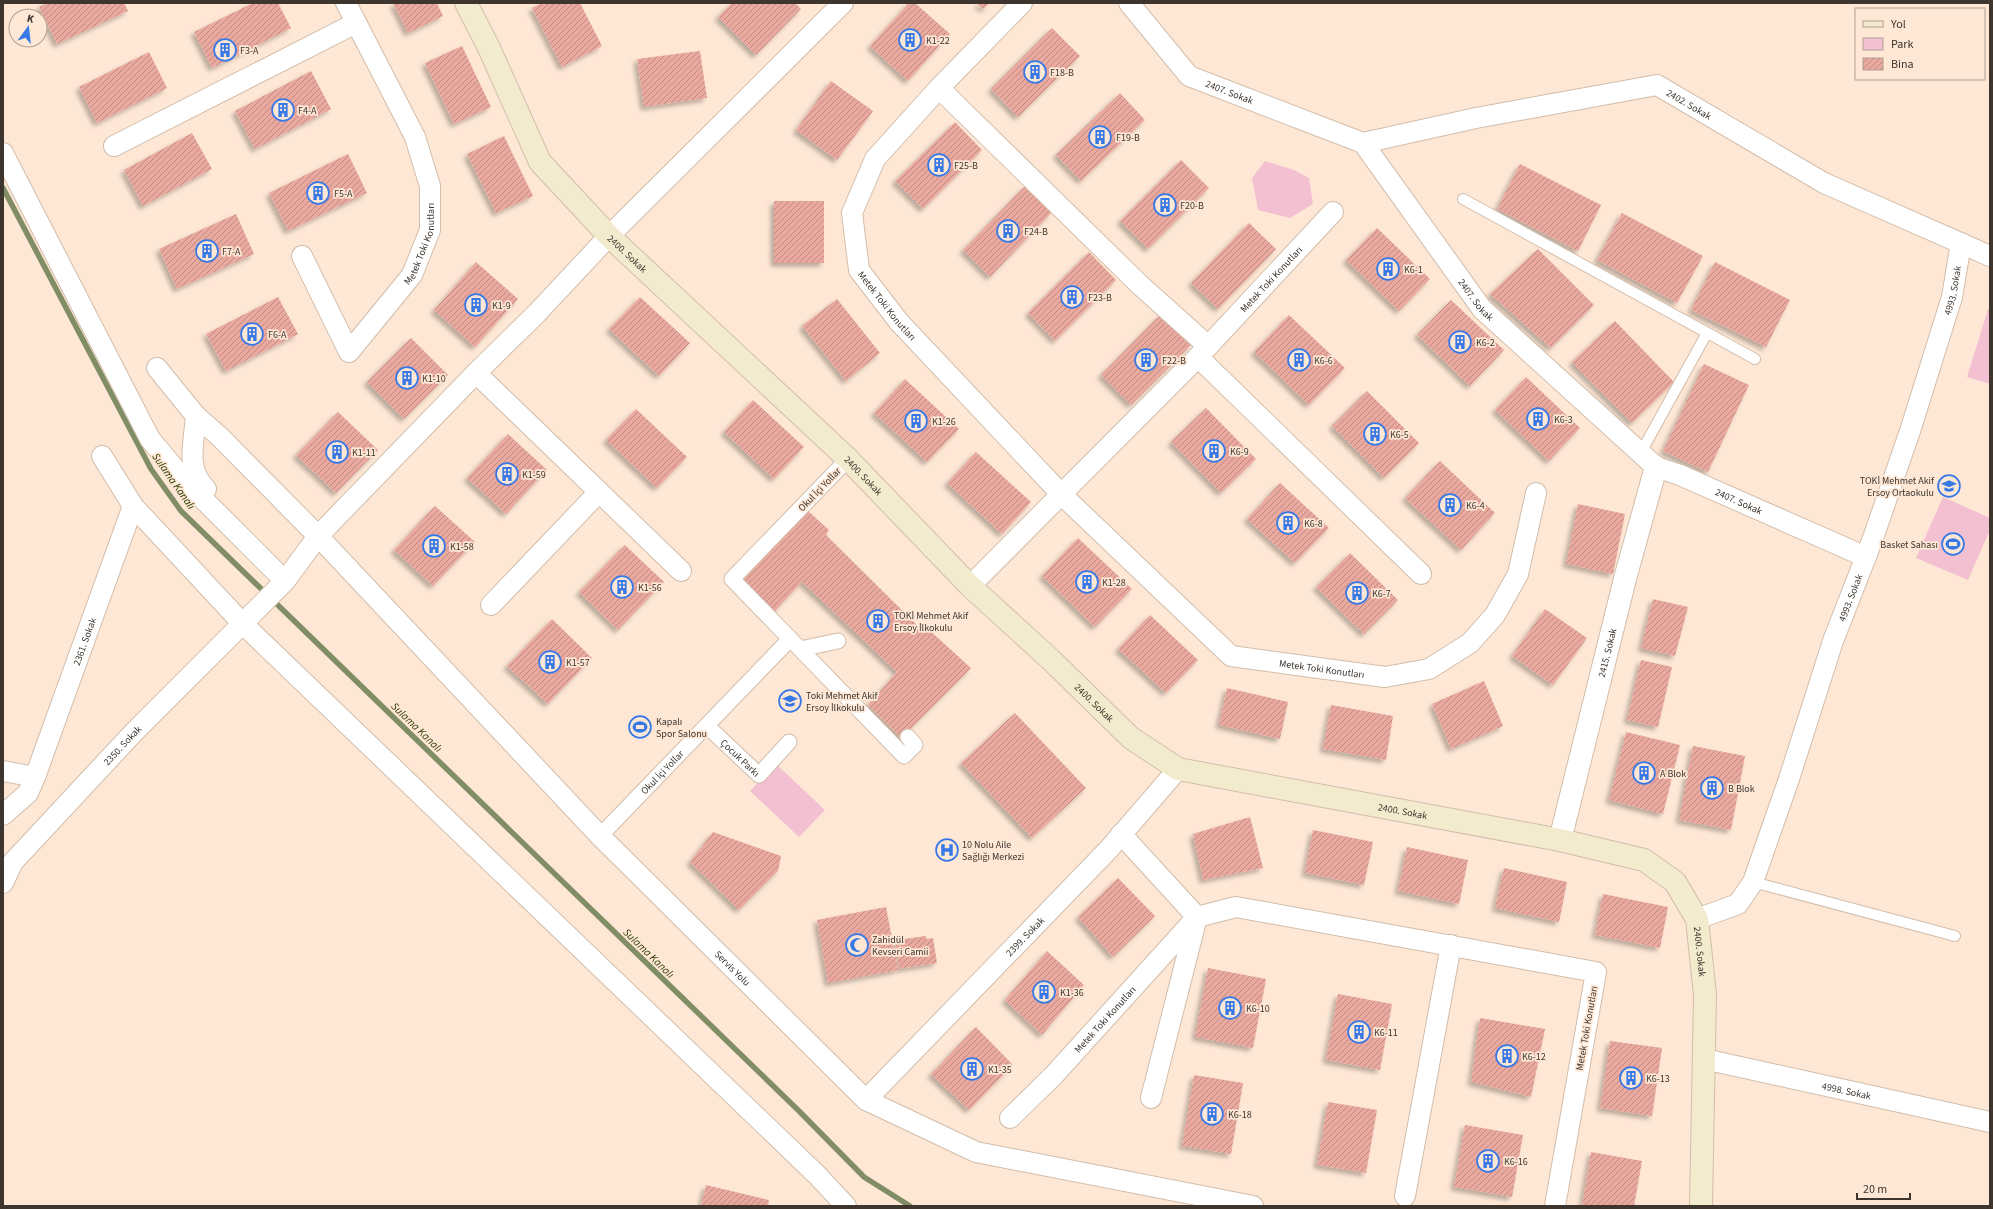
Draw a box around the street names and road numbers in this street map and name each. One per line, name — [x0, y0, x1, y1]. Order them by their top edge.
street label: 2407. Sokak — [1203, 77, 1255, 108]
street label: 2402. Sokak — [1664, 86, 1714, 123]
street label: Metek Toki Konutları — [401, 203, 438, 288]
street label: 2400. Sokak — [604, 232, 650, 276]
street label: Metek Toki Konutları — [1237, 243, 1306, 316]
street label: 4993. Sokak — [1941, 265, 1965, 317]
street label: Metek Toki Konutları — [854, 268, 919, 344]
street label: 2407. Sokak — [1454, 276, 1496, 324]
street label: 2400. Sokak — [841, 453, 885, 499]
street label: Okul İçi Yollar — [795, 464, 845, 515]
street label: 2407. Sokak — [1713, 485, 1764, 518]
street label: 4993. Sokak — [1835, 572, 1867, 624]
street label: 2361. Sokak — [70, 616, 100, 668]
street label: 2415. Sokak — [1595, 627, 1620, 679]
street label: Metek Toki Konutları — [1278, 657, 1365, 682]
street label: 2400. Sokak — [1071, 681, 1117, 726]
street label: 2350. Sokak — [100, 723, 145, 769]
street label: Çocuk Parkı — [717, 736, 763, 780]
street label: Okul İçi Yollar — [638, 747, 688, 798]
street label: 2400. Sokak — [1377, 800, 1429, 823]
street label: 2399. Sokak — [1003, 914, 1048, 960]
street label: 2400. Sokak — [1690, 926, 1709, 977]
street label: Servis Yolu — [711, 948, 753, 989]
street label: Metek Toki Konutları — [1071, 983, 1139, 1056]
street label: Metek Toki Konutları — [1573, 985, 1601, 1072]
street label: 4998. Sokak — [1820, 1079, 1872, 1104]

